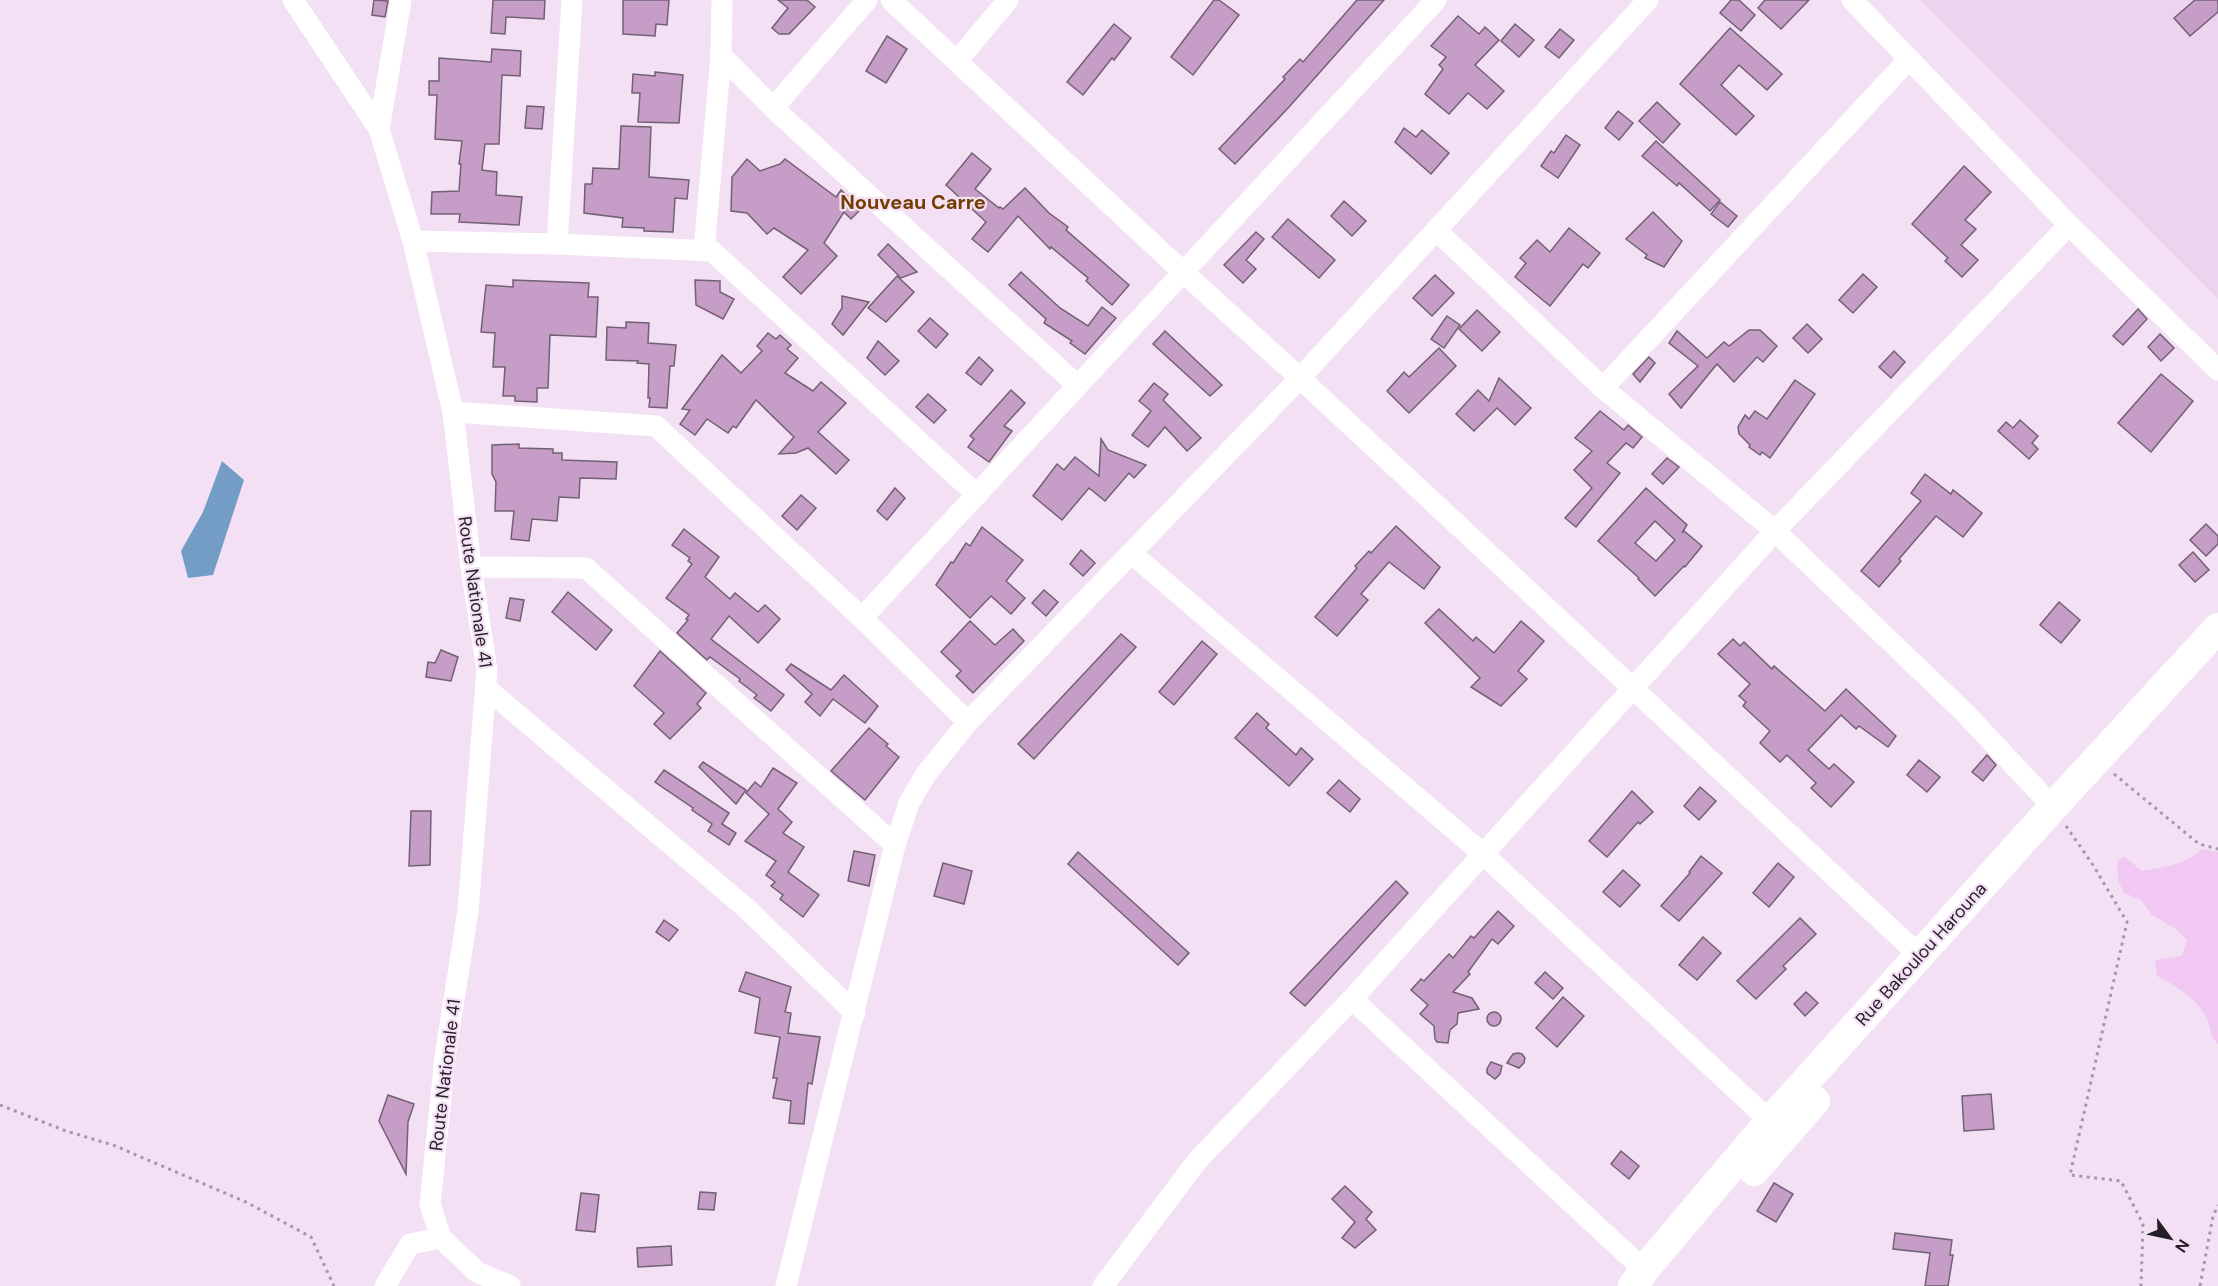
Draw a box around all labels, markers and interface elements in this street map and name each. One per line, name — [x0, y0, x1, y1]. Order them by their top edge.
district label: Nouveau Carre — [840, 189, 986, 215]
street label: Route Nationale 41 — [452, 515, 498, 669]
street label: Rue Bakoulou Harouna — [1850, 877, 1992, 1031]
street label: Route Nationale 41 — [424, 998, 466, 1152]
north arrow — [2140, 1208, 2200, 1268]
text: N — [2170, 1235, 2194, 1257]

